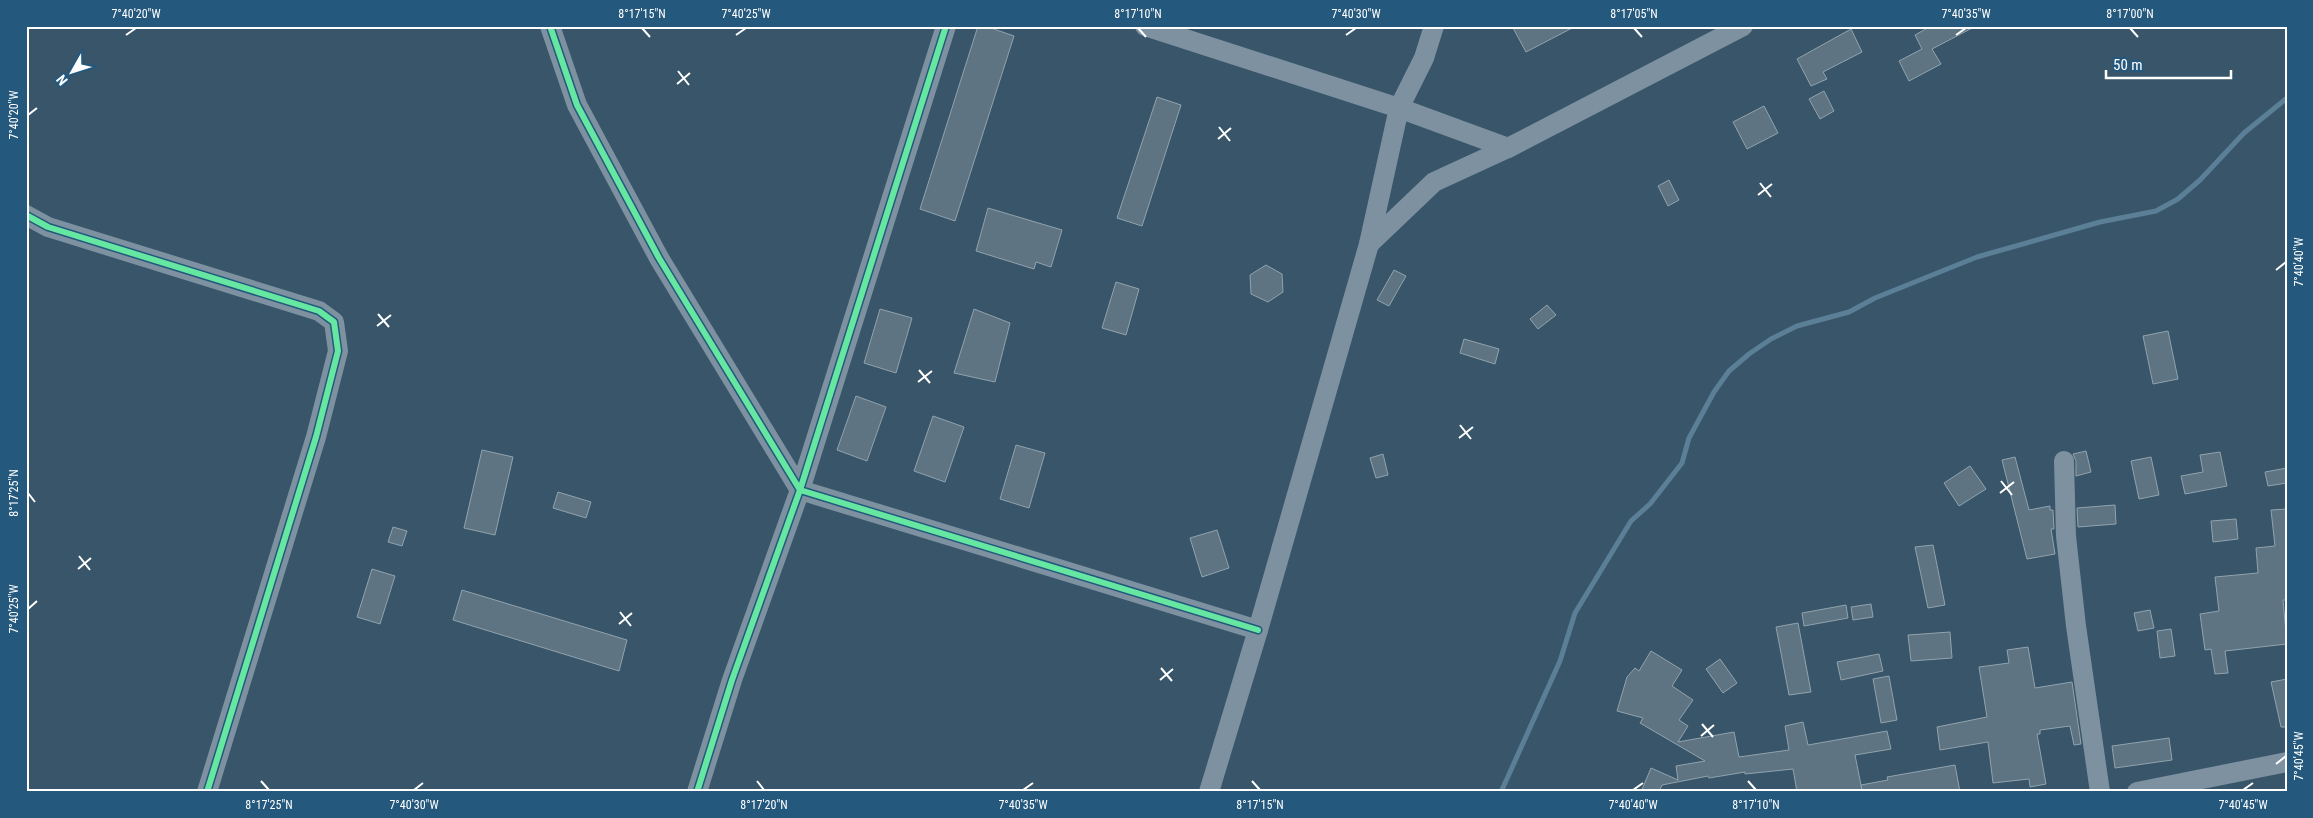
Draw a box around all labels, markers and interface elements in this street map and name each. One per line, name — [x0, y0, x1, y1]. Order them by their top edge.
text: 7°40'20"W — [111, 7, 161, 21]
text: 8°17'15"N — [618, 7, 666, 21]
text: 7°40'25"W — [721, 7, 771, 21]
text: 8°17'10"N — [1114, 7, 1162, 21]
text: 7°40'30"W — [1331, 7, 1381, 21]
text: 8°17'05"N — [1610, 7, 1658, 21]
text: 7°40'35"W — [1941, 7, 1991, 21]
text: 8°17'00"N — [2106, 7, 2154, 21]
north arrow — [48, 48, 98, 98]
scale bar — [2106, 48, 2230, 80]
text: 50 m — [2113, 56, 2143, 74]
text: N — [53, 72, 71, 89]
text: 7°40'20"W — [7, 90, 21, 140]
text: 7°40'40"W — [2292, 237, 2306, 287]
text: 8°17'25"N — [7, 469, 21, 517]
text: 7°40'25"W — [7, 584, 21, 634]
text: 7°40'45"W — [2292, 731, 2306, 781]
text: 8°17'25"N — [245, 798, 293, 812]
text: 7°40'30"W — [389, 798, 439, 812]
text: 8°17'20"N — [740, 798, 788, 812]
text: 7°40'35"W — [998, 798, 1048, 812]
text: 8°17'15"N — [1236, 798, 1284, 812]
text: 7°40'40"W — [1608, 798, 1658, 812]
text: 8°17'10"N — [1732, 798, 1780, 812]
text: 7°40'45"W — [2218, 798, 2268, 812]

